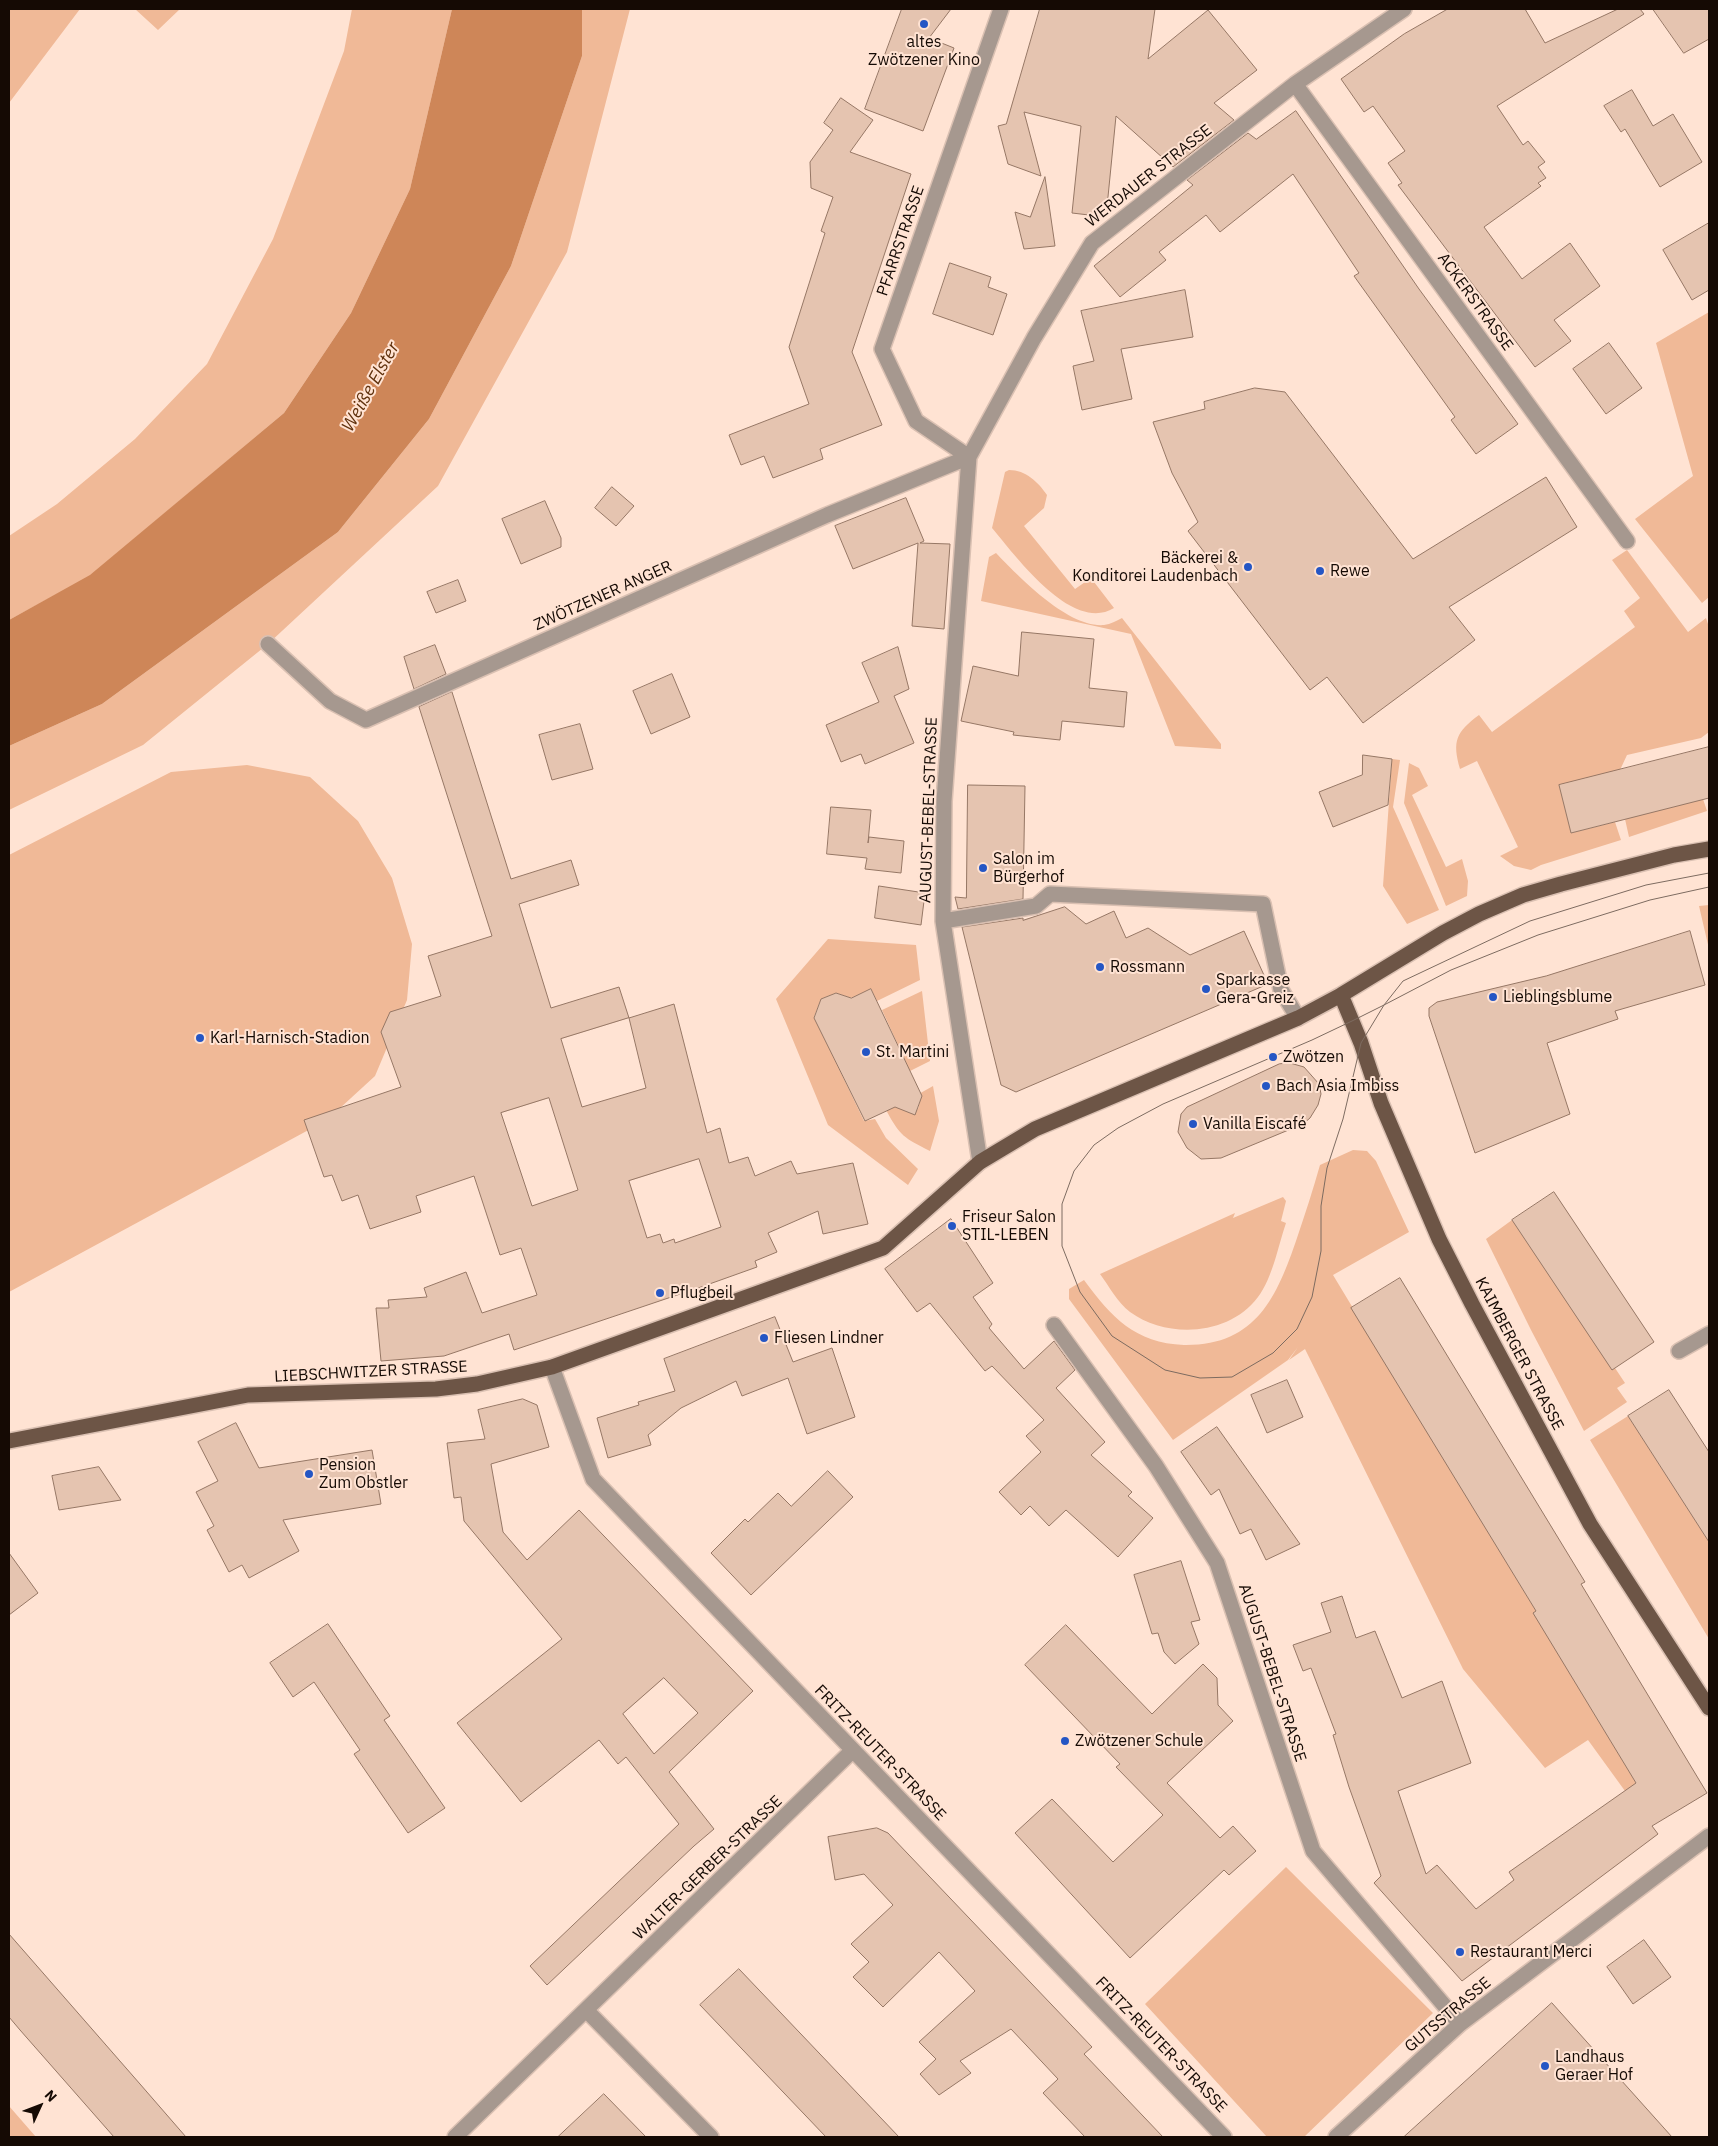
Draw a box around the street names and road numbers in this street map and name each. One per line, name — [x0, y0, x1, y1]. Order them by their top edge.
street label: WERDAUER STRASSE — [1082, 121, 1216, 231]
street label: PFARRSTRASSE — [873, 183, 929, 299]
street label: ACKERSTRASSE — [1433, 249, 1517, 355]
street label: ZWÖTZENER ANGER — [531, 557, 675, 635]
street label: AUGUST-BEBEL-STRASSE — [916, 717, 942, 903]
street label: KAIMBERGER STRASSE — [1470, 1274, 1568, 1434]
street label: LIEBSCHWITZER STRASSE — [274, 1357, 468, 1387]
street label: AUGUST-BEBEL-STRASSE — [1234, 1582, 1310, 1764]
street label: FRITZ-REUTER-STRASSE — [810, 1681, 950, 1825]
street label: WALTER-GERBER-STRASSE — [630, 1792, 786, 1944]
street label: FRITZ-REUTER-STRASSE — [1091, 1973, 1231, 2117]
street label: GUTSSTRASSE — [1401, 1973, 1495, 2057]

